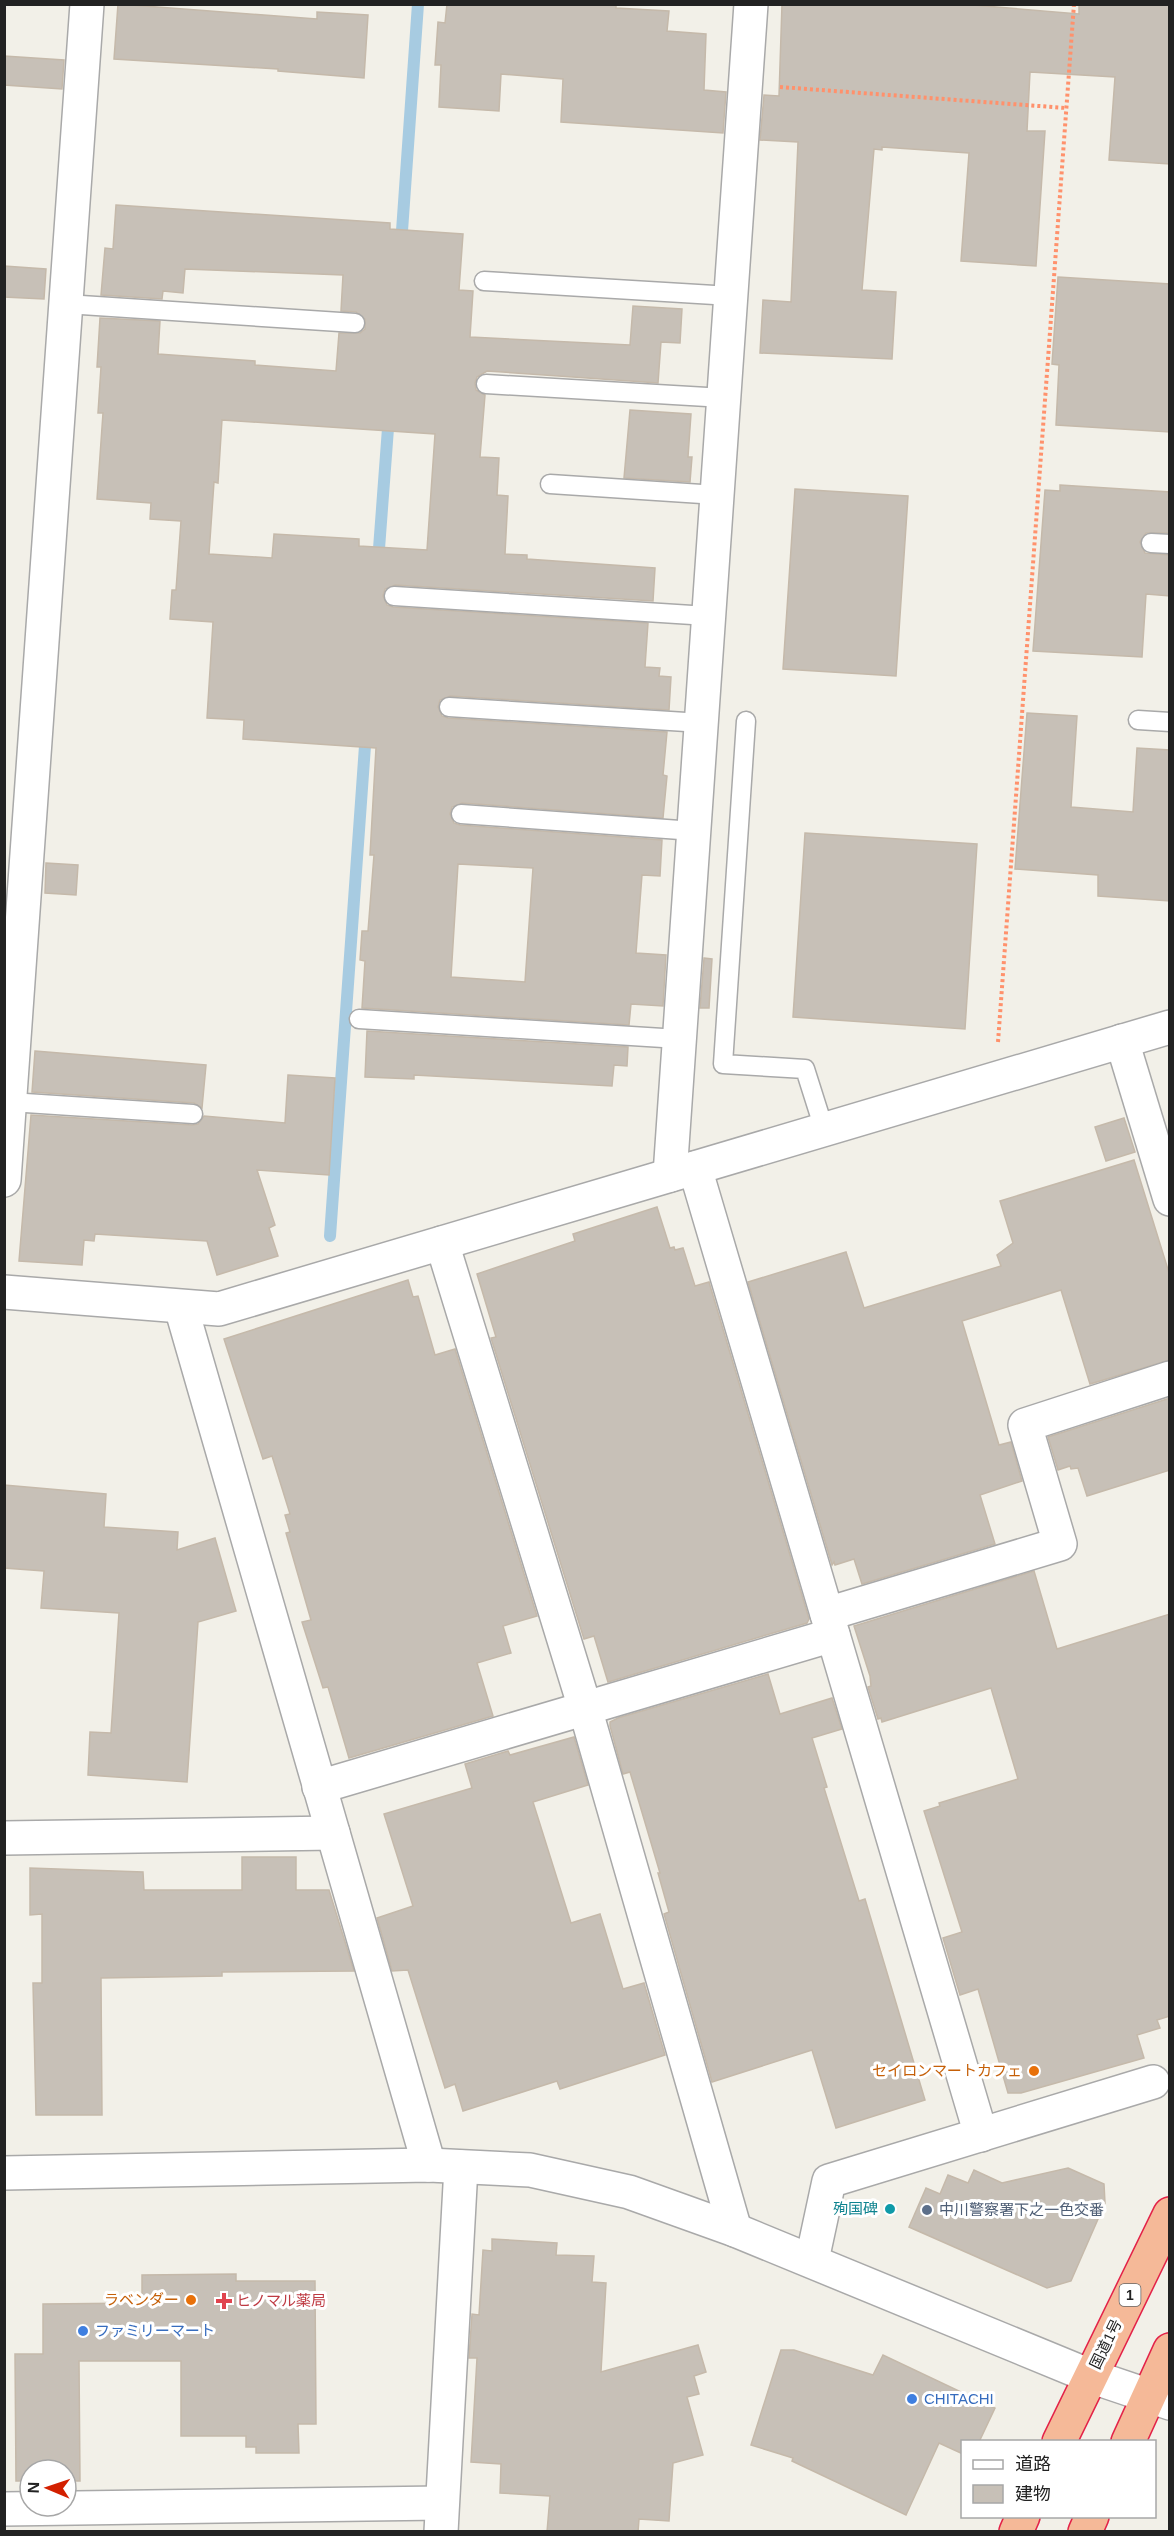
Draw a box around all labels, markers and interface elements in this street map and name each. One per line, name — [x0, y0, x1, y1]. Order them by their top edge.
place label: セイロンマートカフェ — [872, 2062, 1022, 2079]
marker: セイロンマートカフェ — [1027, 2064, 1041, 2078]
place label: 殉国碑 — [833, 2200, 878, 2217]
place label: 中川警察署下之一色交番 — [939, 2201, 1104, 2218]
marker: 殉国碑 — [883, 2202, 897, 2216]
marker: 中川警察署下之一色交番 — [920, 2203, 934, 2217]
road number: 1 — [1120, 2284, 1140, 2306]
place label: ラベンダー — [104, 2291, 179, 2308]
place label: ヒノマル薬局 — [236, 2292, 326, 2309]
marker: ラベンダー — [184, 2293, 198, 2307]
marker: ヒノマル薬局 — [217, 2294, 231, 2308]
street label: 国道1号 — [1086, 2316, 1125, 2371]
place label: ファミリーマート — [95, 2322, 215, 2339]
marker: ファミリーマート — [76, 2324, 90, 2338]
place label: CHITACHI — [924, 2390, 994, 2407]
marker: CHITACHI — [905, 2392, 919, 2406]
legend — [961, 2440, 1156, 2518]
text: 道路 — [1015, 2454, 1051, 2474]
north arrow — [18, 2458, 78, 2518]
text: N — [25, 2481, 42, 2494]
text: 建物 — [1015, 2484, 1051, 2504]

